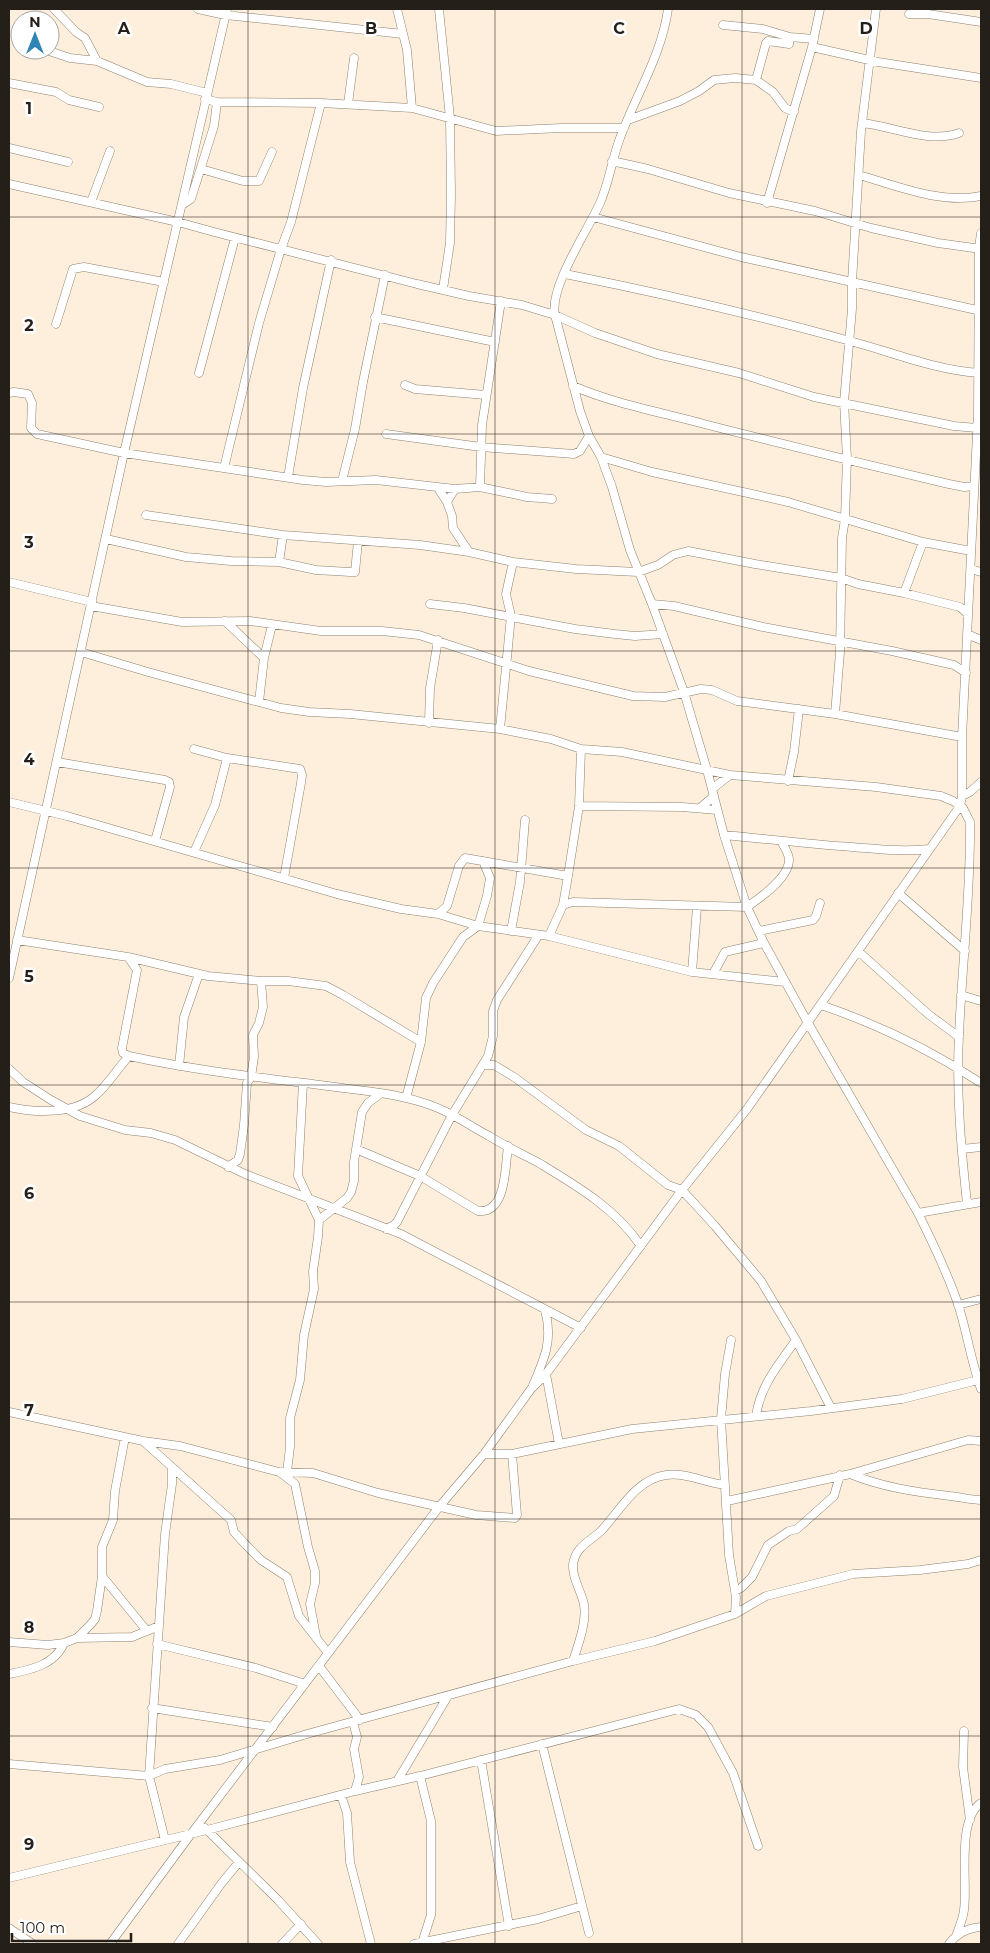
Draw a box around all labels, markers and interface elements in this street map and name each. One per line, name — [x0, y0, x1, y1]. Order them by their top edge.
north arrow — [10, 10, 60, 60]
text: N — [29, 13, 41, 31]
text: A — [117, 19, 131, 38]
text: B — [365, 19, 377, 38]
text: C — [613, 19, 625, 38]
text: D — [859, 19, 873, 38]
text: 1 — [26, 99, 32, 118]
text: 2 — [24, 316, 34, 335]
text: 3 — [23, 533, 34, 552]
text: 4 — [23, 750, 35, 769]
text: 5 — [24, 967, 34, 986]
text: 6 — [24, 1184, 34, 1203]
text: 7 — [24, 1401, 34, 1420]
text: 8 — [24, 1618, 34, 1637]
text: 9 — [24, 1835, 34, 1854]
scale bar — [12, 1910, 131, 1942]
text: 100 m — [20, 1918, 65, 1937]

